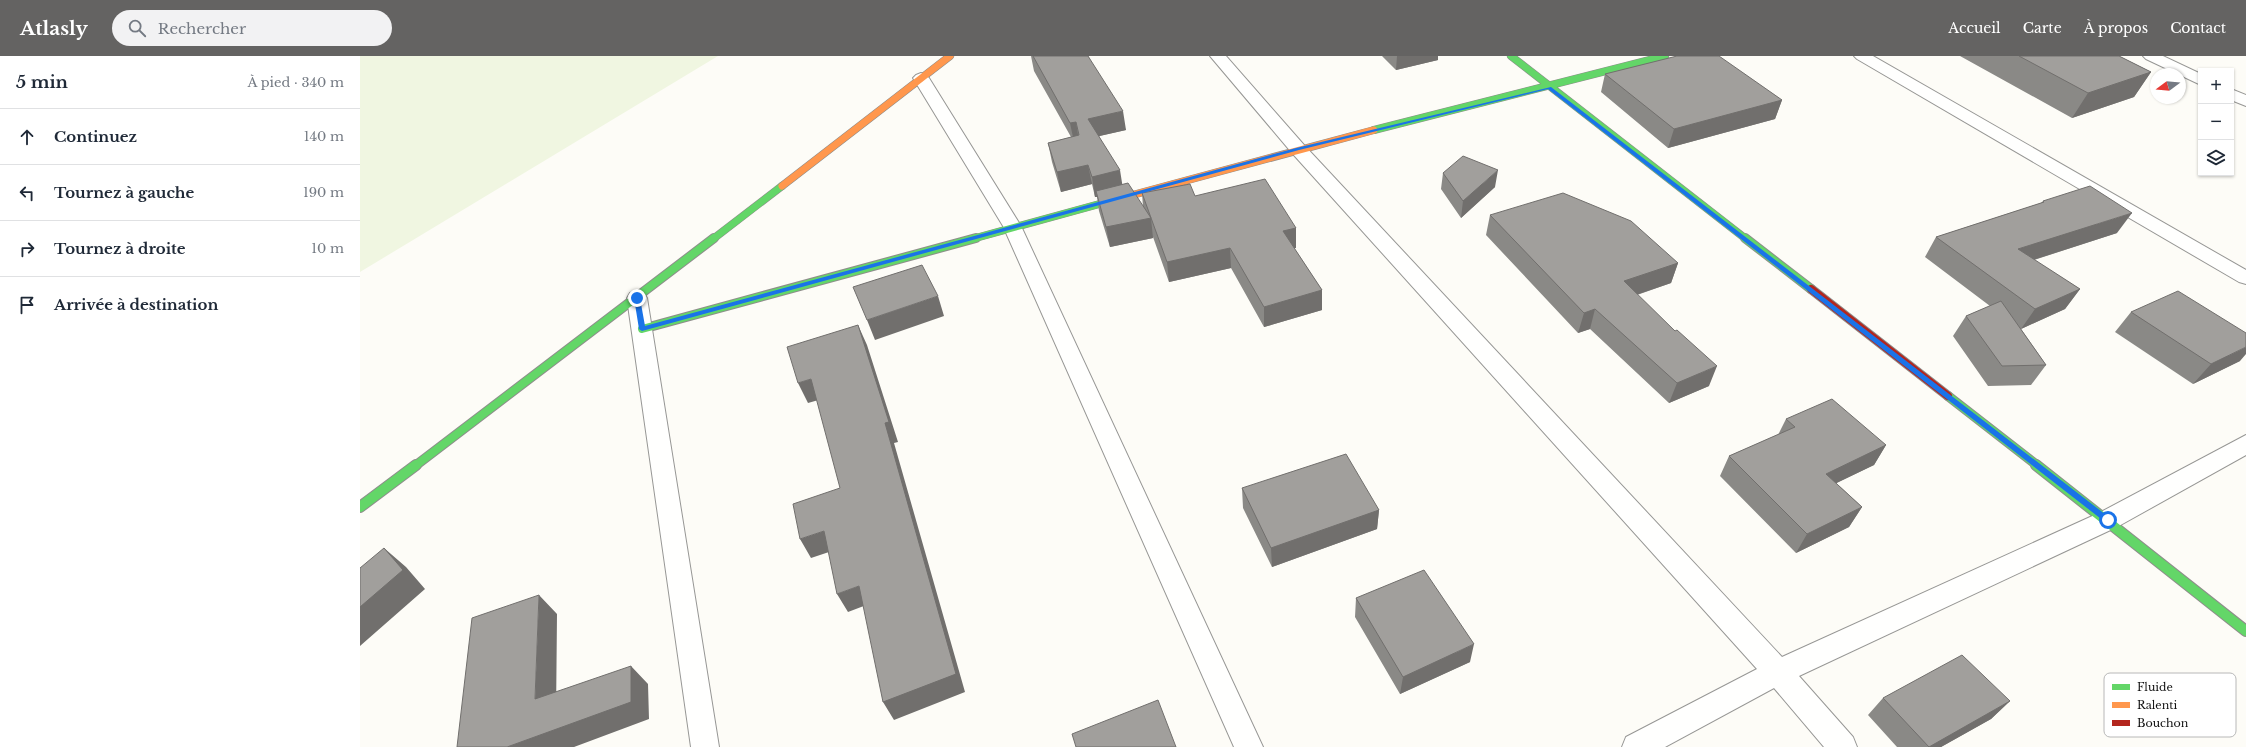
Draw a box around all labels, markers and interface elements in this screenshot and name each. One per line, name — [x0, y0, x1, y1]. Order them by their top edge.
search box — [112, 10, 392, 46]
text: Atlasly — [20, 17, 88, 40]
icon: search — [126, 17, 148, 39]
text: Rechercher — [158, 19, 246, 38]
text: Accueil — [1948, 19, 2001, 37]
text: Carte — [2023, 19, 2062, 37]
text: À propos — [2084, 19, 2148, 37]
text: Contact — [2170, 19, 2226, 37]
north arrow — [2150, 68, 2186, 104]
map controls — [2198, 68, 2234, 176]
button: + — [2198, 68, 2234, 104]
text: 5 min — [16, 72, 68, 93]
text: À pied · 340 m — [248, 74, 344, 91]
button: − — [2198, 104, 2234, 140]
icon: ahead — [16, 126, 38, 148]
text: Continuez — [54, 127, 137, 146]
text: 140 m — [304, 128, 344, 145]
button: layers — [2198, 140, 2234, 176]
icon: left — [16, 182, 38, 204]
text: Tournez à gauche — [54, 183, 194, 202]
text: 190 m — [303, 184, 344, 201]
icon: right — [16, 238, 38, 260]
text: Tournez à droite — [54, 239, 186, 258]
text: 10 m — [311, 240, 344, 257]
route end — [628, 289, 646, 307]
icon: arrive — [16, 294, 38, 316]
text: Arrivée à destination — [54, 295, 218, 314]
route start — [2099, 511, 2117, 529]
legend — [2104, 673, 2236, 737]
text: Fluide — [2137, 680, 2173, 694]
text: Ralenti — [2137, 698, 2177, 712]
text: Bouchon — [2137, 716, 2189, 730]

